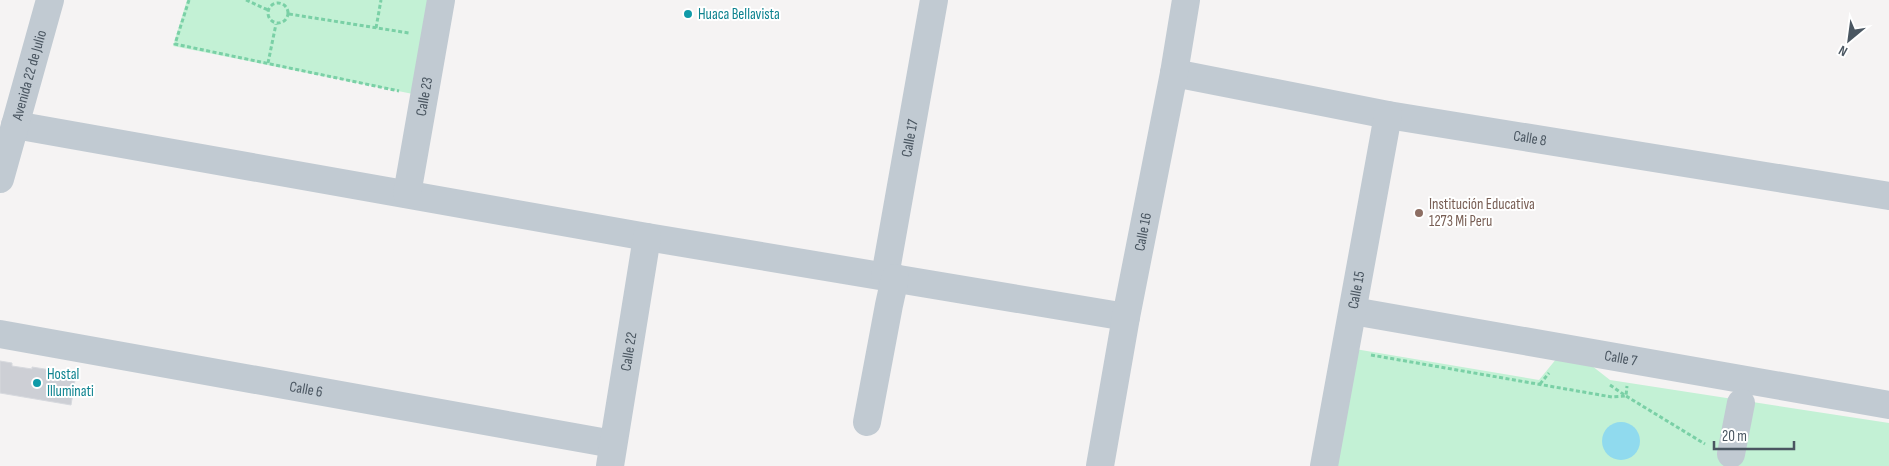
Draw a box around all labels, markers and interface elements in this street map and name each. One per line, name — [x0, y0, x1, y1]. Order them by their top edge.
place label: Huaca Bellavista — [698, 5, 780, 24]
marker: Huaca Bellavista — [682, 8, 694, 20]
north arrow — [1824, 15, 1874, 65]
street label: Avenida 22 de Julio — [7, 28, 51, 123]
text: N — [1836, 42, 1850, 60]
street label: Calle 23 — [411, 75, 437, 118]
street label: Calle 17 — [897, 118, 922, 159]
street label: Calle 8 — [1512, 126, 1548, 150]
place label: Institución Educativa 1273 Mi Peru — [1429, 195, 1535, 231]
marker: Institución Educativa 1273 Mi Peru — [1413, 207, 1425, 219]
street label: Calle 16 — [1130, 211, 1156, 253]
street label: Calle 15 — [1343, 269, 1369, 310]
street label: Calle 22 — [616, 331, 641, 372]
street label: Calle 7 — [1603, 346, 1639, 370]
place label: Hostal Illuminati — [47, 365, 94, 401]
marker: Hostal Illuminati — [31, 377, 43, 389]
street label: Calle 6 — [288, 377, 324, 401]
scale bar — [1714, 418, 1794, 450]
text: 20 m — [1722, 427, 1747, 446]

